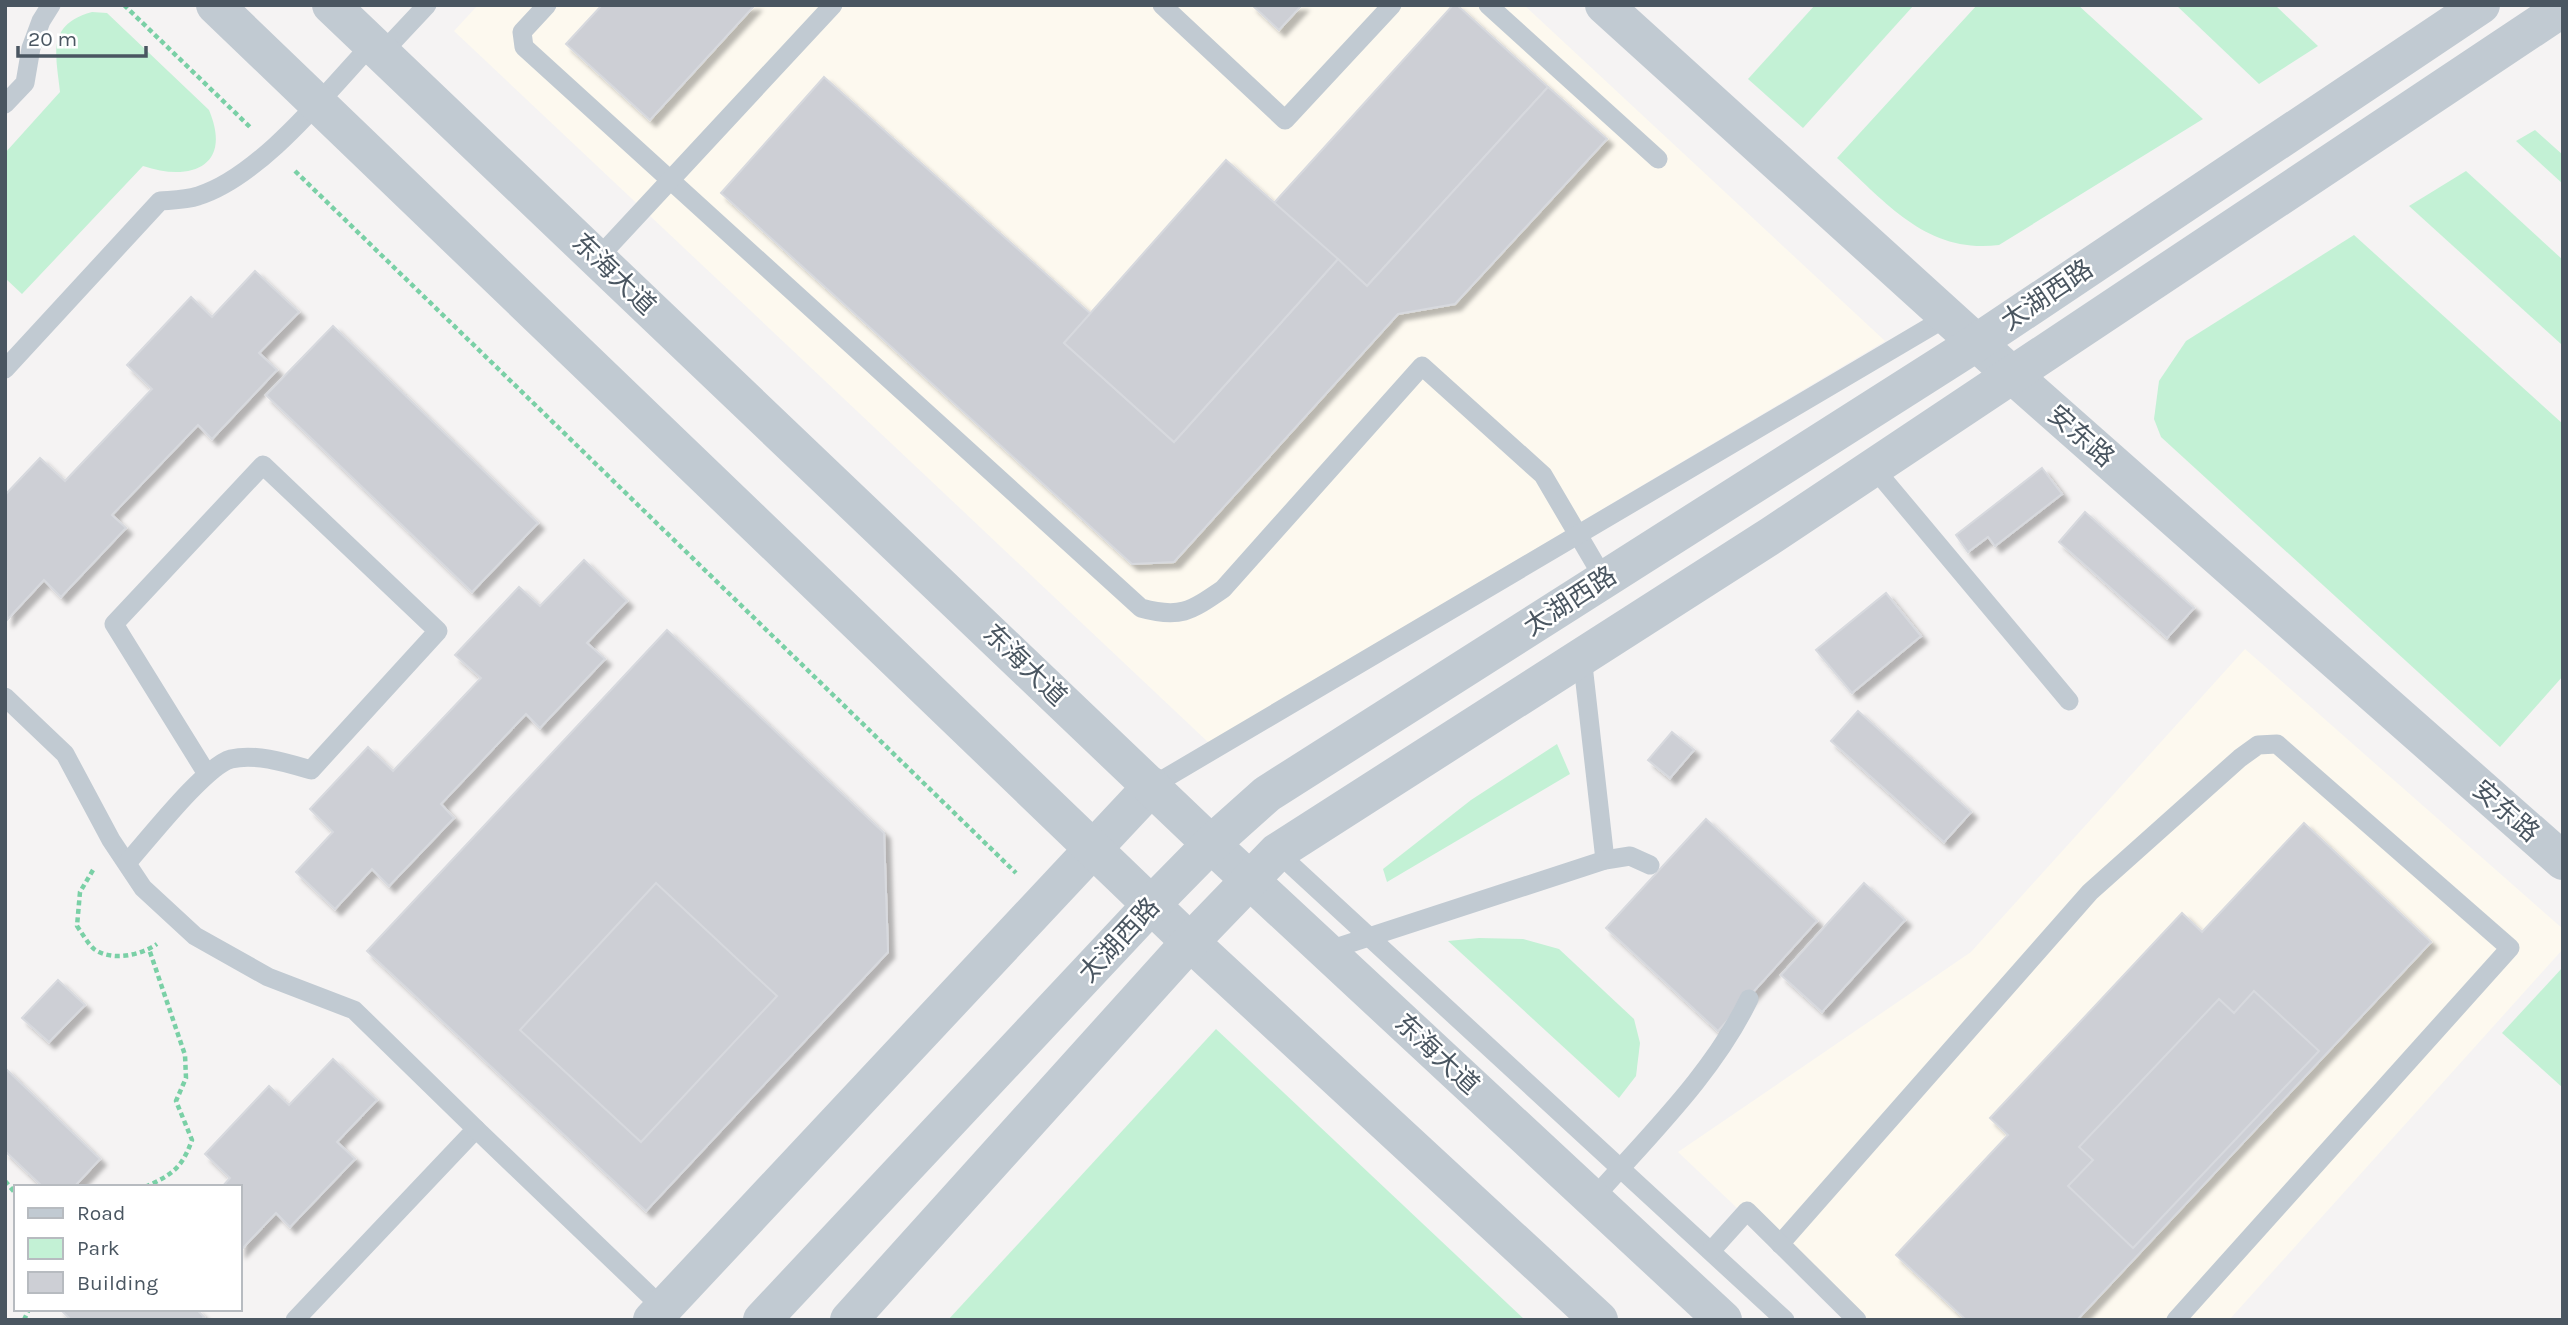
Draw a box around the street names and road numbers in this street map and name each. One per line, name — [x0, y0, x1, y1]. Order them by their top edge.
street label: 东海大道 — [566, 227, 662, 321]
street label: 太湖西路 — [1995, 253, 2099, 337]
street label: 安东路 — [2041, 399, 2121, 473]
street label: 太湖西路 — [1518, 560, 1622, 642]
street label: 东海大道 — [977, 618, 1073, 712]
street label: 安东路 — [2466, 774, 2546, 848]
street label: 太湖西路 — [1072, 891, 1166, 989]
street label: 东海大道 — [1388, 1007, 1486, 1101]

